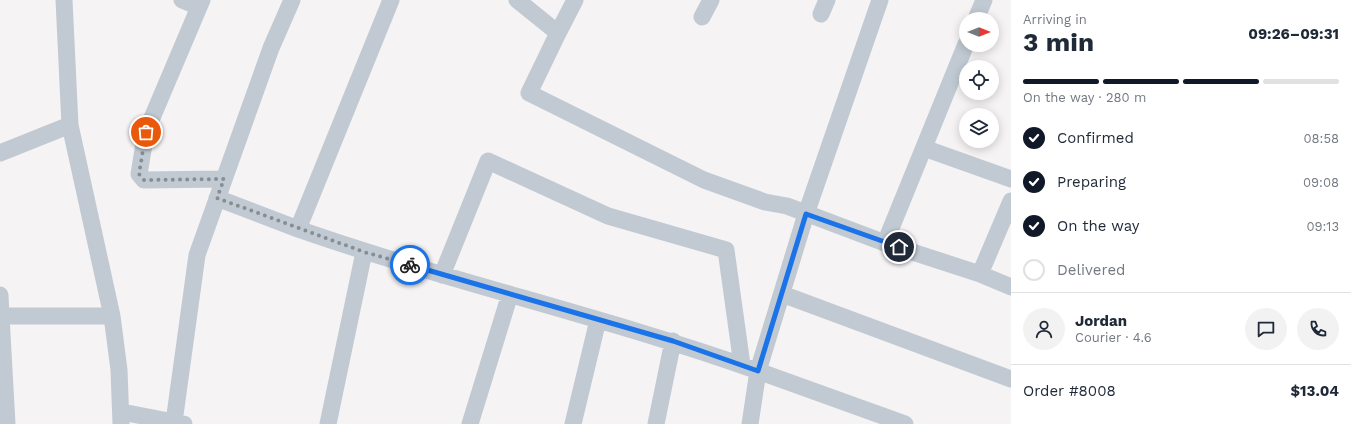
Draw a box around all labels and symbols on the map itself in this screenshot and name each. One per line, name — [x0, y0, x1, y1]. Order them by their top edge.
north arrow — [959, 12, 999, 52]
pin — [129, 115, 163, 149]
pin — [882, 230, 916, 264]
courier — [390, 245, 430, 285]

